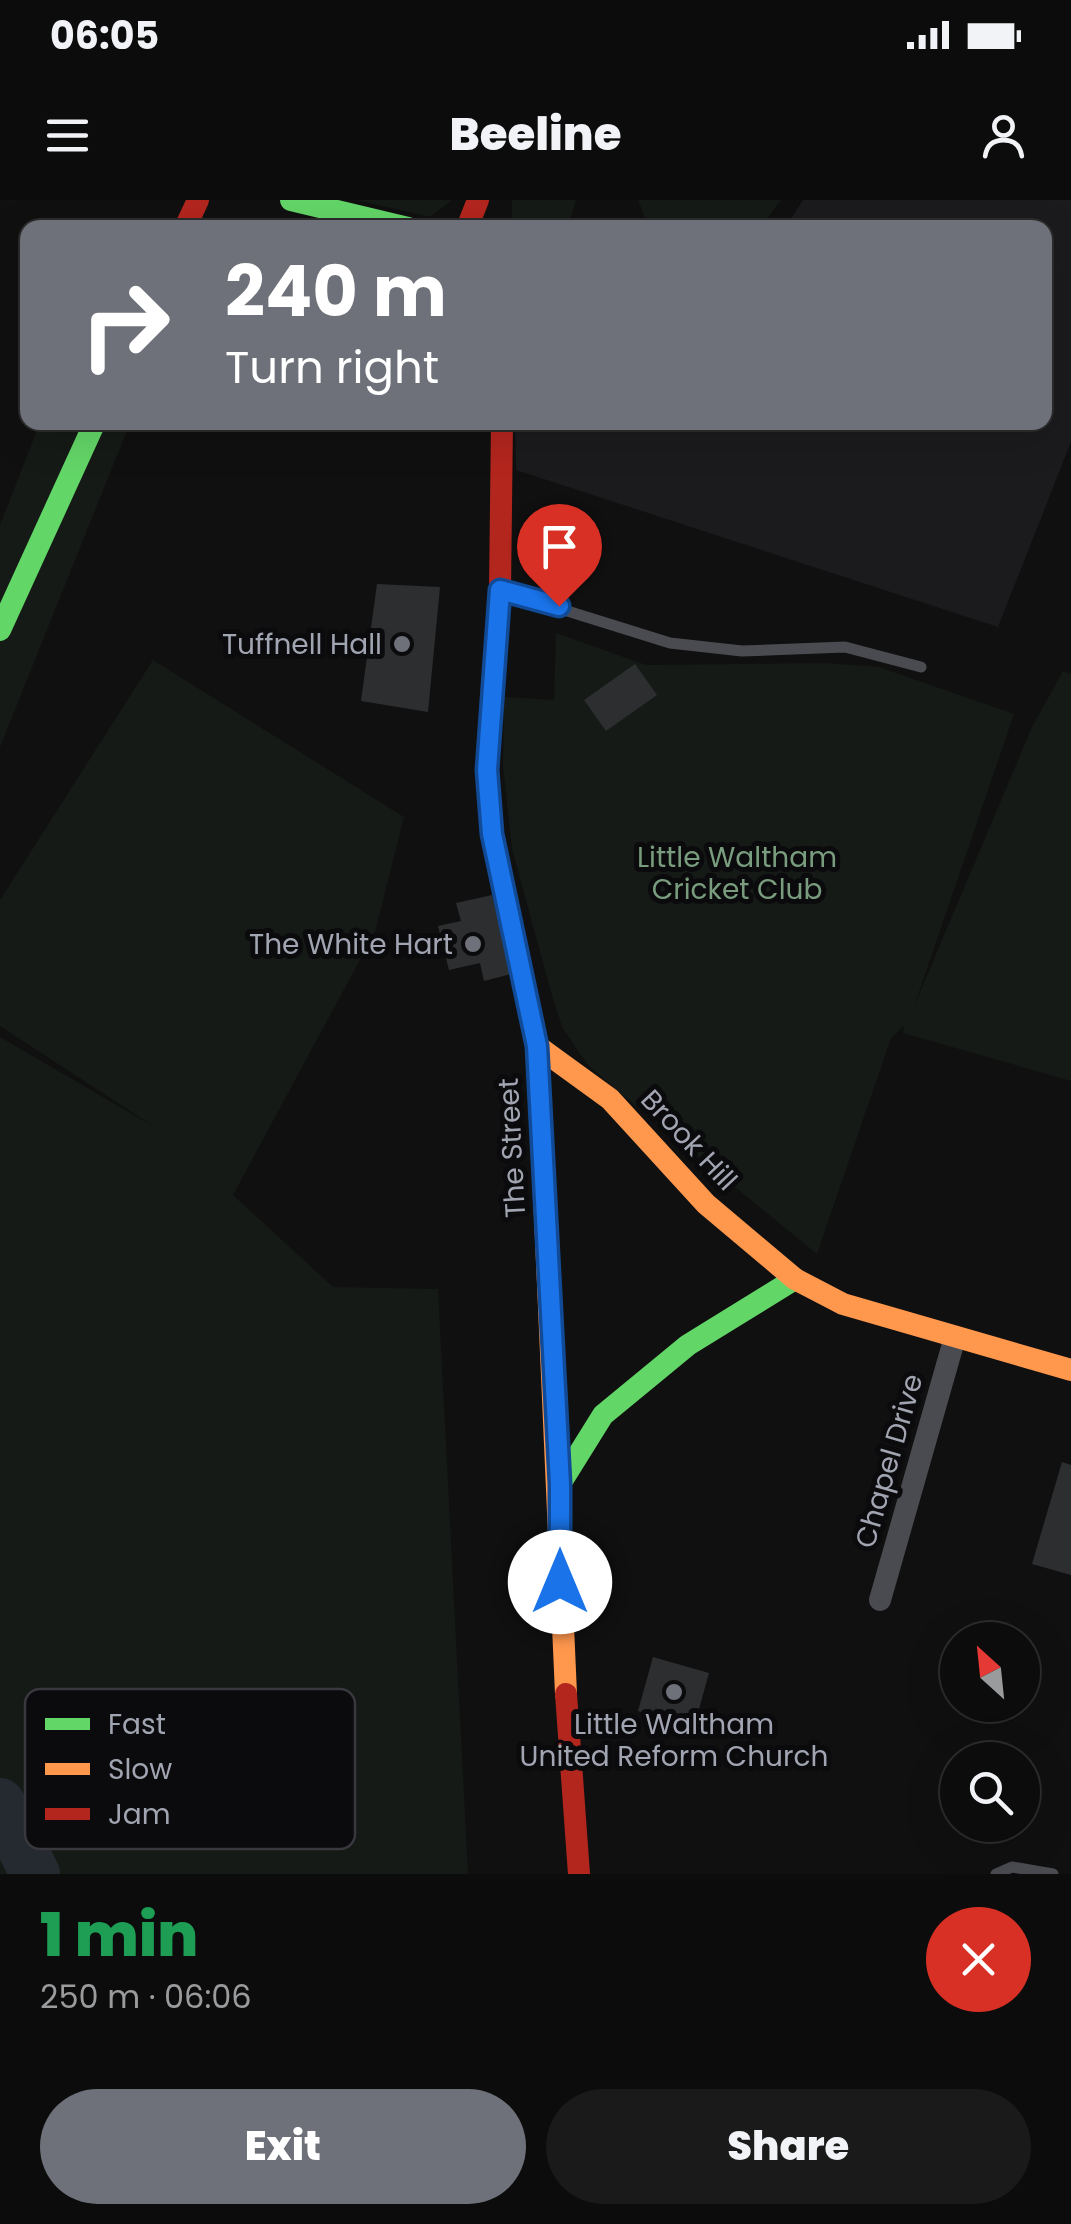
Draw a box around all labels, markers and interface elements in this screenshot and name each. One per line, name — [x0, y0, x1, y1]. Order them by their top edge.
text: 06:05 — [50, 9, 159, 62]
text: Beeline — [450, 103, 621, 166]
icon: menu — [40, 108, 95, 163]
icon: person — [976, 108, 1031, 163]
text: 240 m — [225, 242, 447, 341]
icon: right — [60, 260, 190, 390]
text: Turn right — [225, 336, 439, 399]
pin — [517, 504, 602, 607]
icon: arrive — [532, 519, 587, 574]
place label: Tuffnell Hall — [222, 625, 382, 664]
marker: Tuffnell Hall — [391, 633, 413, 655]
park label: Little Waltham Cricket Club — [637, 838, 837, 909]
place label: The White Hart — [249, 925, 453, 964]
marker: The White Hart — [462, 933, 484, 955]
street label: The Street — [489, 1077, 535, 1219]
street label: Brook Hill — [632, 1081, 746, 1199]
street label: Chapel Drive — [846, 1369, 932, 1553]
position arrow — [508, 1530, 612, 1634]
north arrow — [940, 1622, 1040, 1722]
map controls — [940, 1622, 1040, 1842]
marker: Little Waltham United Reform Church — [663, 1681, 685, 1703]
legend — [25, 1689, 355, 1849]
text: Fast — [108, 1705, 166, 1744]
place label: Little Waltham United Reform Church — [520, 1705, 828, 1776]
button: search — [940, 1742, 1040, 1842]
text: Slow — [108, 1750, 172, 1789]
text: Jam — [108, 1795, 171, 1834]
text: 1 min — [40, 1893, 198, 1977]
button: close — [926, 1907, 1031, 2012]
text: 250 m · 06:06 — [40, 1974, 252, 2019]
button: Exit — [40, 2089, 526, 2204]
button: Share — [546, 2089, 1031, 2204]

